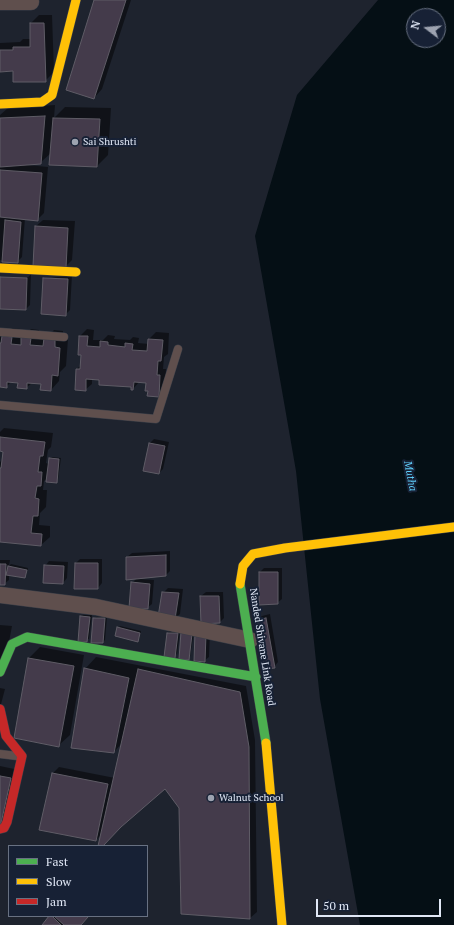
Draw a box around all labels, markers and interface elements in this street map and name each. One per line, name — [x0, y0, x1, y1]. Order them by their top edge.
north arrow — [406, 8, 446, 48]
text: N — [408, 19, 423, 31]
place label: Sai Shrushti — [83, 136, 137, 148]
marker: Sai Shrushti — [70, 137, 80, 147]
water label: Mutha — [401, 460, 419, 492]
street label: Nanded Shivane Link Road — [247, 587, 277, 707]
place label: Walnut School — [219, 792, 284, 804]
marker: Walnut School — [206, 793, 216, 803]
legend — [8, 845, 148, 917]
text: Fast — [46, 854, 68, 869]
text: Slow — [46, 874, 71, 889]
scale bar — [318, 891, 443, 917]
text: Jam — [46, 894, 67, 909]
text: 50 m — [323, 898, 349, 913]

